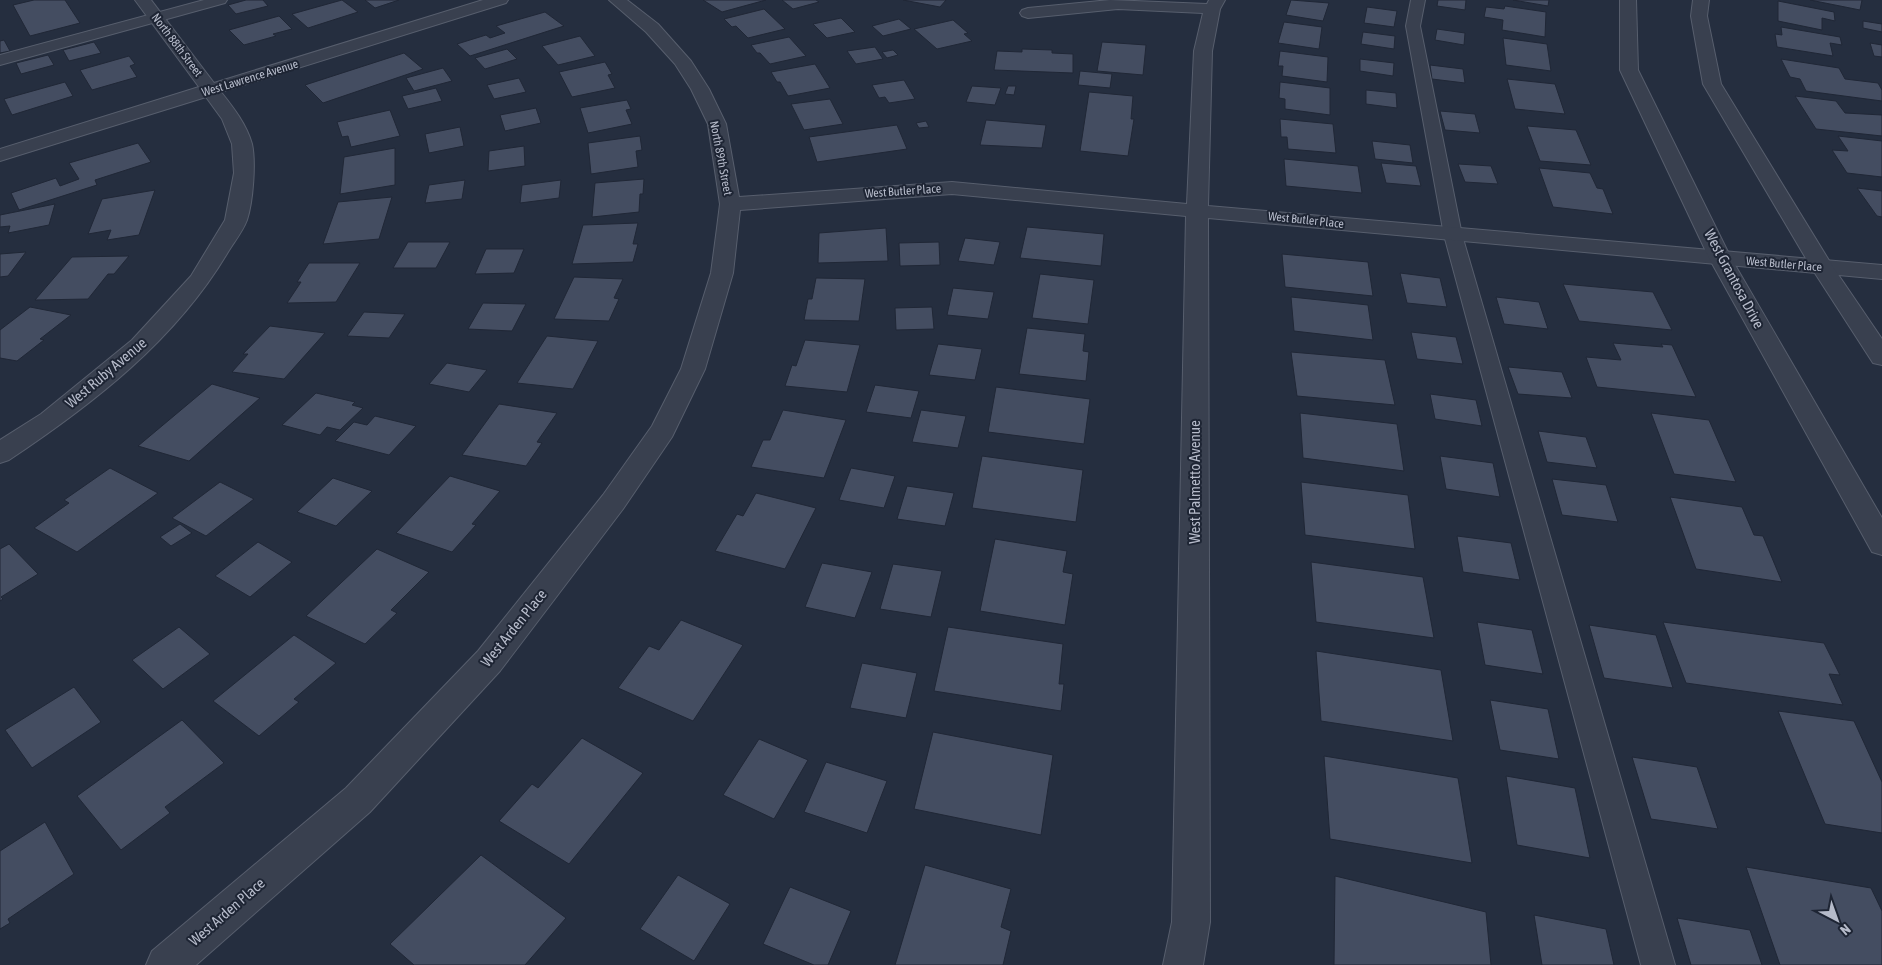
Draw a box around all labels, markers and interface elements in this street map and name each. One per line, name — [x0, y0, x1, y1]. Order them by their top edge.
street label: North 88th Street — [149, 11, 206, 80]
street label: West Lawrence Avenue — [200, 57, 300, 99]
street label: North 89th Street — [707, 120, 735, 197]
street label: West Butler Place — [864, 181, 942, 201]
street label: West Butler Place — [1267, 209, 1345, 231]
street label: West Grantosa Drive — [1701, 226, 1768, 331]
street label: West Butler Place — [1745, 254, 1823, 274]
street label: West Ruby Avenue — [62, 334, 150, 411]
street label: West Palmetto Avenue — [1186, 420, 1203, 544]
street label: West Arden Place — [477, 585, 550, 670]
street label: West Arden Place — [185, 874, 268, 949]
north arrow — [1812, 895, 1862, 945]
text: N — [1837, 921, 1854, 939]

